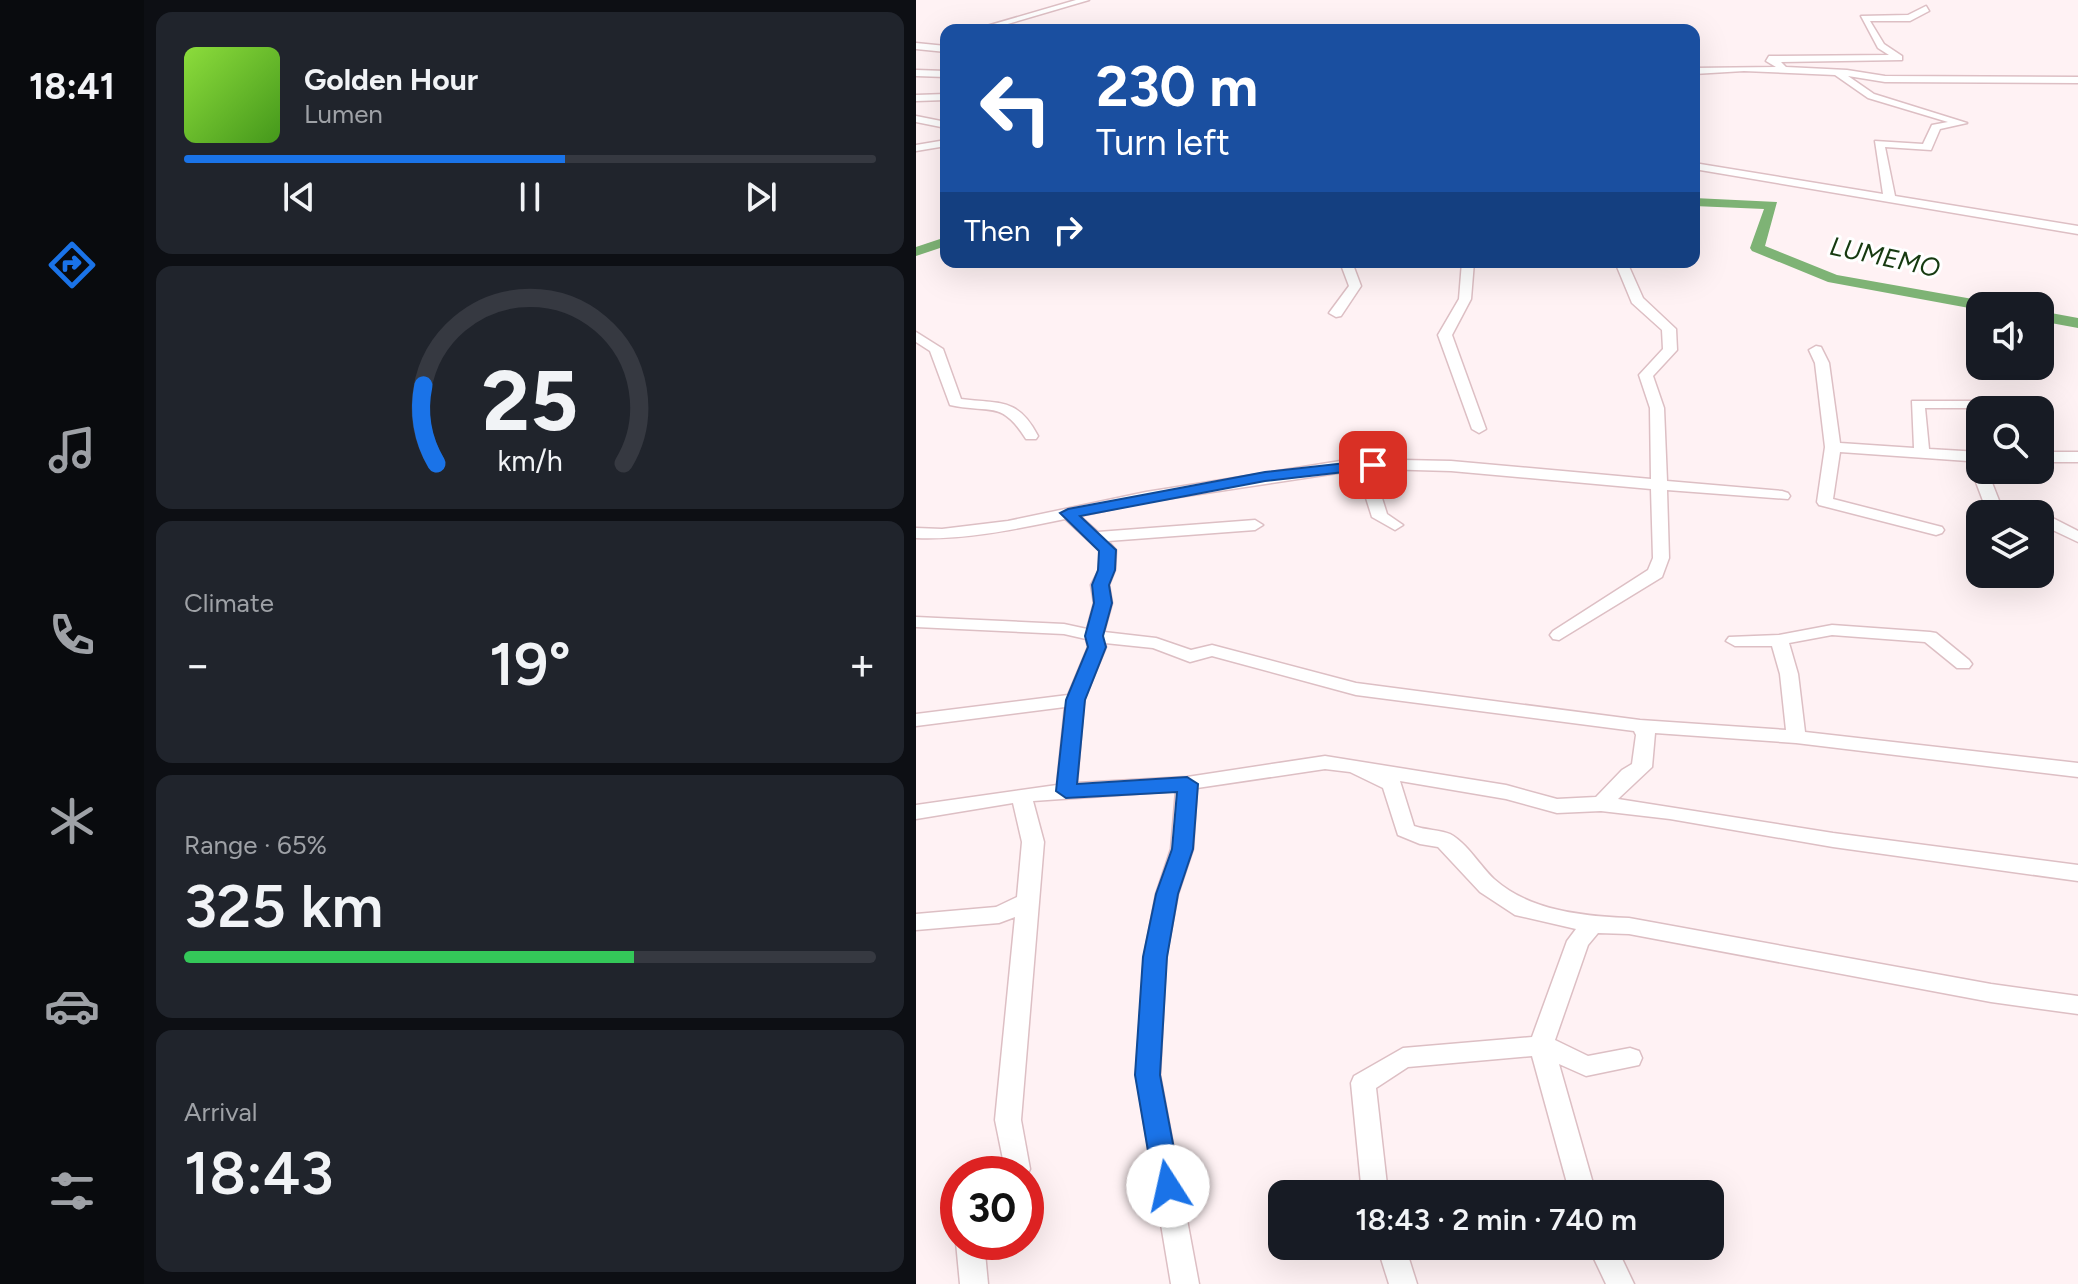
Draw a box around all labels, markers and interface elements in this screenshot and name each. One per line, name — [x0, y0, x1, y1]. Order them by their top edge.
text: 230 m — [1096, 53, 1258, 120]
icon: left — [964, 56, 1068, 160]
text: Golden Hour — [304, 61, 478, 98]
text: 18:41 — [29, 65, 115, 108]
text: Lumen — [304, 98, 383, 130]
text: Turn left — [1096, 121, 1230, 164]
icon: previous — [277, 175, 321, 219]
icon: pause — [508, 175, 552, 219]
icon: next — [739, 175, 783, 219]
icon: right — [1046, 208, 1090, 252]
text: Then — [964, 212, 1030, 249]
water label: LUMEMO — [1827, 230, 1943, 284]
icon: directions — [44, 237, 100, 293]
map controls — [1966, 292, 2054, 588]
button: sound — [1966, 292, 2054, 380]
text: 25 — [482, 350, 578, 450]
button: search — [1966, 396, 2054, 484]
icon: music — [44, 422, 100, 478]
pin — [1339, 431, 1407, 499]
icon: arrive — [1351, 443, 1395, 487]
text: km/h — [497, 444, 563, 478]
button: layers — [1966, 500, 2054, 588]
text: Climate — [184, 587, 274, 619]
icon: phone — [44, 607, 100, 663]
text: 19° — [489, 628, 571, 700]
text: − — [184, 638, 211, 691]
text: + — [849, 638, 876, 691]
icon: climate — [44, 793, 100, 849]
text: Range · 65% — [184, 829, 327, 861]
text: 325 km — [184, 870, 383, 942]
icon: car — [44, 978, 100, 1034]
text: Arrival — [184, 1096, 257, 1128]
text: 18:43 — [184, 1137, 334, 1209]
position arrow — [1126, 1144, 1210, 1228]
speed limit sign: 30 — [940, 1156, 1044, 1260]
icon: filters — [44, 1163, 100, 1219]
text: 18:43 · 2 min · 740 m — [1355, 1201, 1637, 1238]

